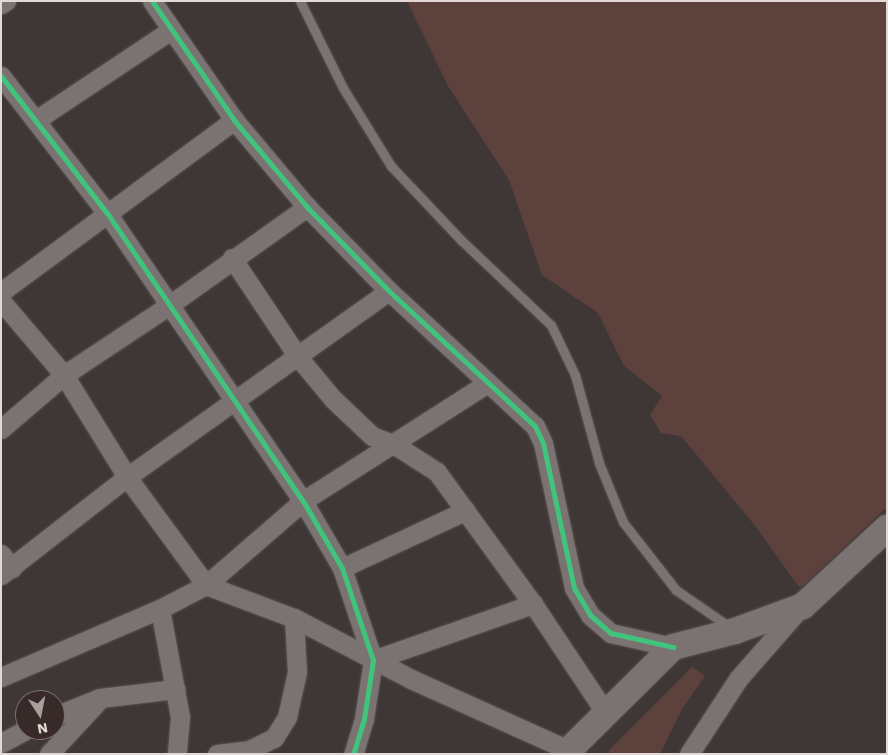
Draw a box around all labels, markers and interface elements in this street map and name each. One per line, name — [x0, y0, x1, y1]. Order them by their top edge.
north arrow — [15, 690, 65, 740]
text: N — [36, 720, 49, 738]

